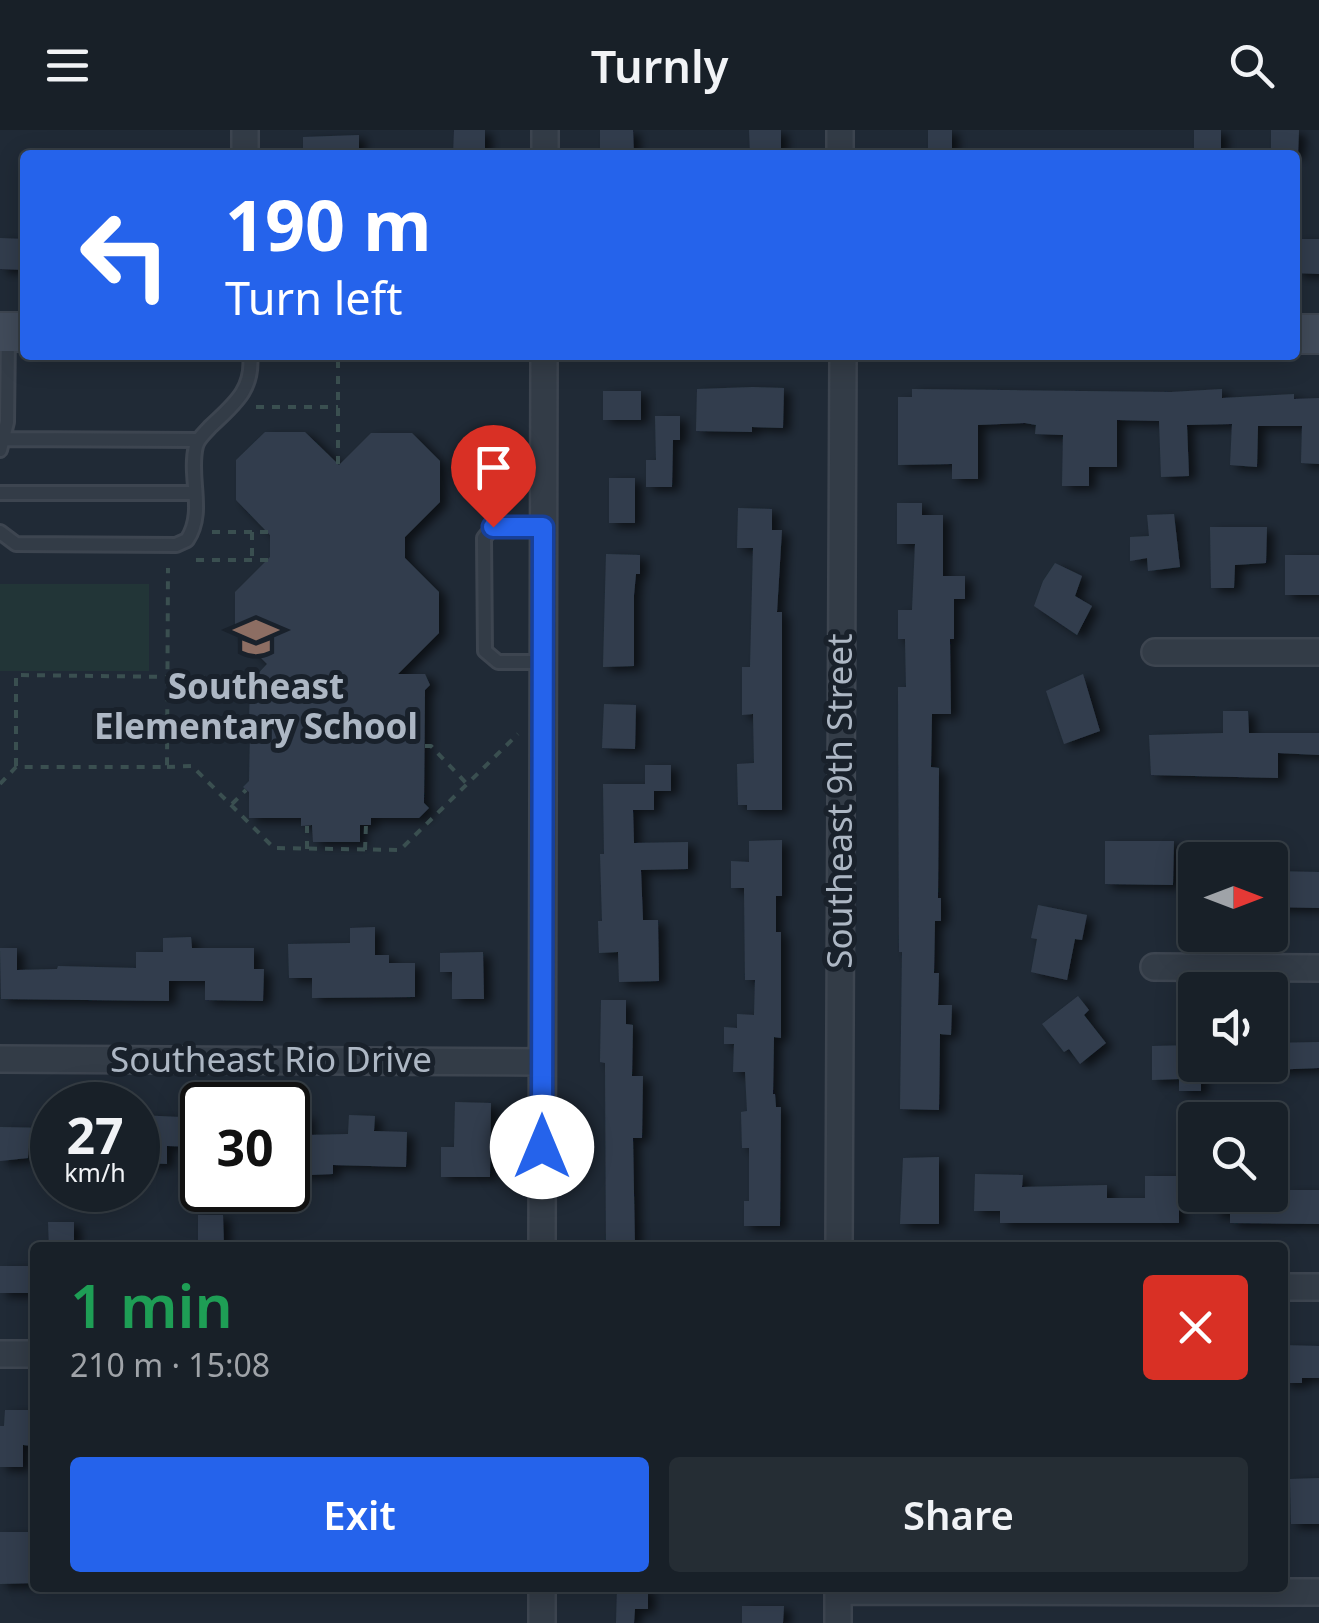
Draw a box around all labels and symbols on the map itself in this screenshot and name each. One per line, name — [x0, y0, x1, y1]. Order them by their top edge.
pin — [451, 425, 536, 528]
school or university icon: Southeast Elementary School — [232, 613, 280, 661]
street label: Southeast 9th Street — [815, 633, 862, 969]
place label: Southeast Elementary School — [94, 662, 418, 749]
north arrow — [1178, 842, 1288, 952]
street label: Southeast Rio Drive — [110, 1035, 432, 1082]
speed limit sign: 30 — [180, 1082, 310, 1212]
position arrow — [490, 1095, 594, 1199]

